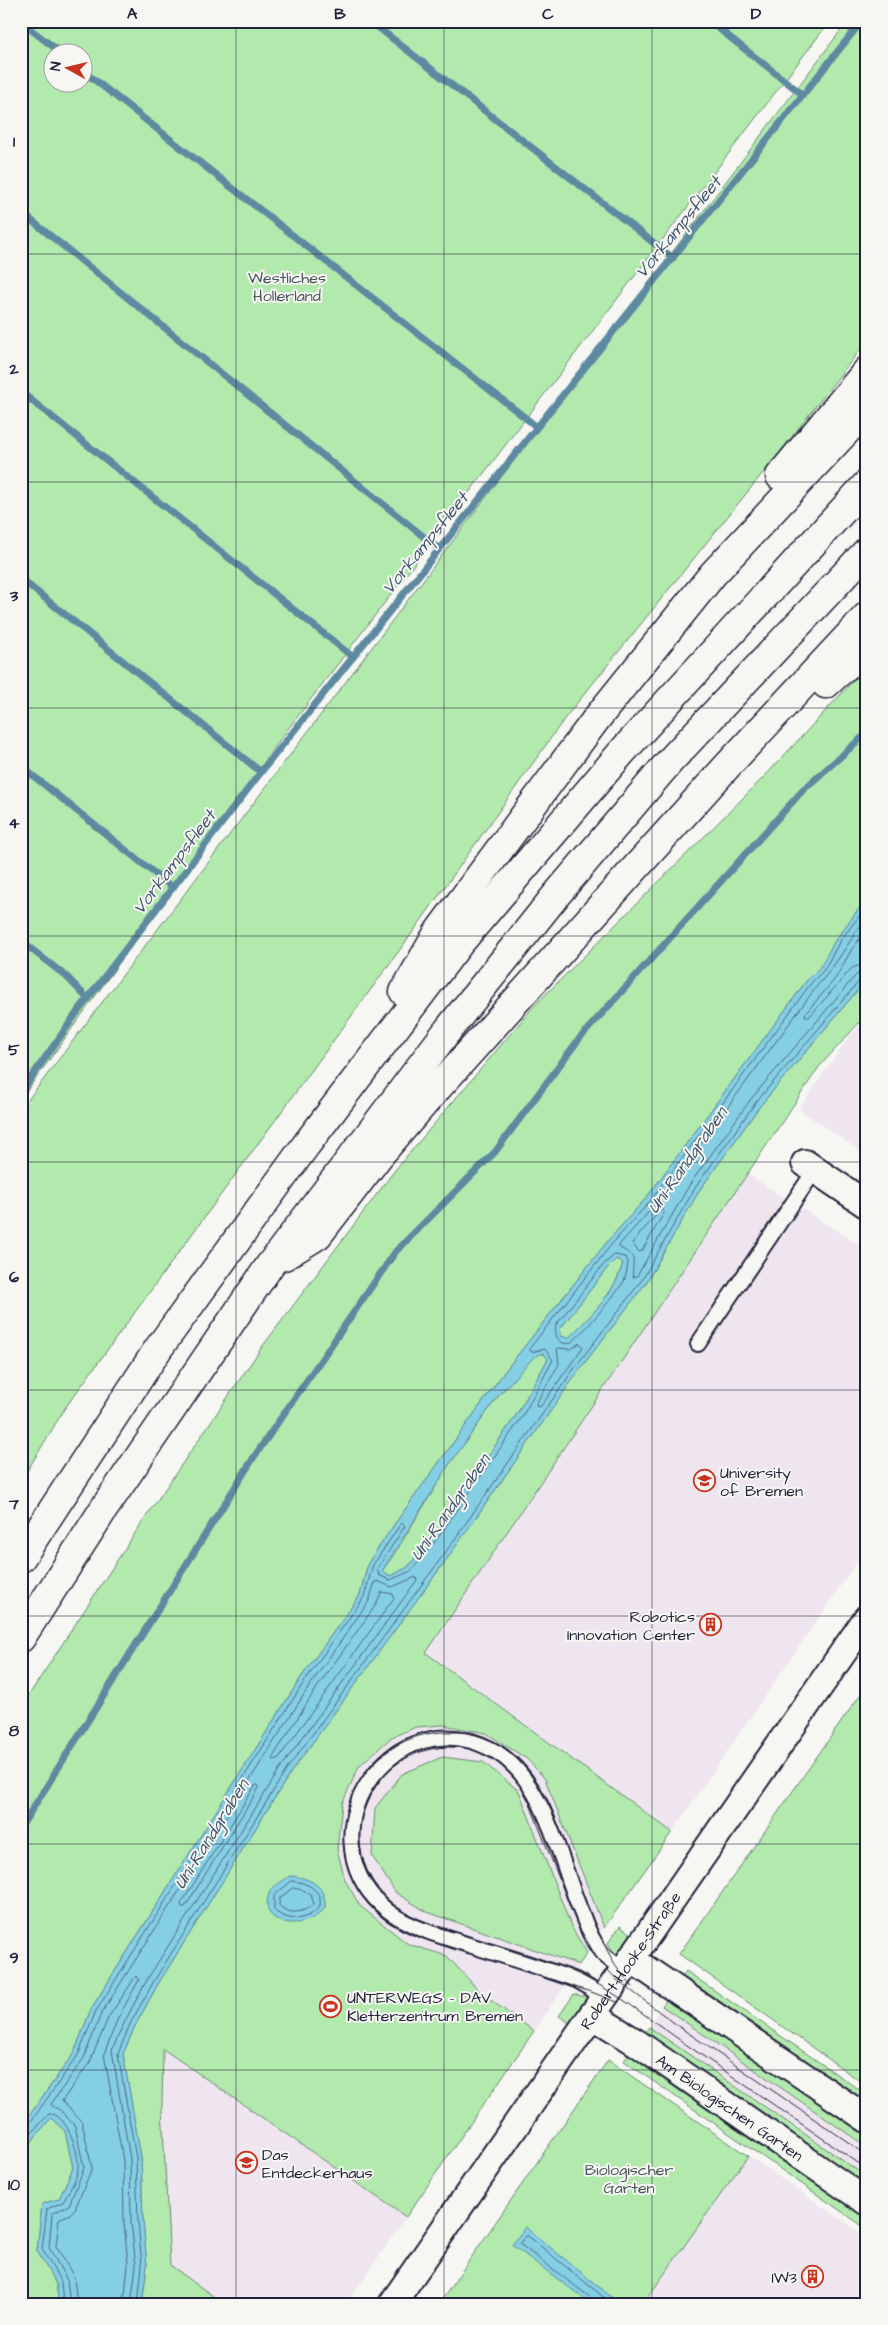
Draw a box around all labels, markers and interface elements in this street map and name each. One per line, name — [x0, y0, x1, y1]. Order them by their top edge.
text: A — [127, 3, 138, 25]
text: B — [334, 3, 346, 25]
text: C — [542, 3, 554, 25]
text: D — [751, 3, 762, 25]
north arrow — [42, 42, 92, 92]
text: N — [46, 60, 67, 72]
text: 1 — [13, 131, 16, 153]
water label: Vorkampsfleet — [629, 170, 728, 284]
park label: Westliches Hollerland — [248, 267, 326, 307]
text: 2 — [8, 358, 19, 380]
water label: Vorkampsfleet — [376, 486, 475, 600]
text: 3 — [9, 585, 19, 607]
water label: Vorkampsfleet — [127, 804, 223, 920]
text: 4 — [9, 812, 20, 834]
text: 5 — [8, 1039, 20, 1061]
water label: Uni-Randgraben — [641, 1100, 735, 1219]
text: 6 — [9, 1266, 19, 1288]
water label: Uni-Randgraben — [404, 1447, 498, 1566]
place label: University of Bremen — [720, 1462, 803, 1502]
school or university icon: University of Bremen — [692, 1469, 716, 1493]
text: 7 — [8, 1493, 19, 1515]
place label: Robotics Innovation Center — [567, 1606, 695, 1646]
building icon: Robotics Innovation Center — [699, 1613, 723, 1637]
text: 8 — [9, 1720, 20, 1742]
water label: Uni-Randgraben — [168, 1773, 257, 1894]
street label: Robert-Hooke-Straße — [575, 1887, 686, 2034]
text: 9 — [9, 1947, 19, 1969]
place label: UNTERWEGS - DAV Kletterzentrum Bremen — [347, 1987, 523, 2027]
sports icon: UNTERWEGS - DAV Kletterzentrum Bremen — [319, 1994, 343, 2018]
street label: Am Biologischen Garten — [651, 2049, 807, 2167]
place label: Das Entdeckerhaus — [262, 2144, 372, 2184]
school or university icon: Das Entdeckerhaus — [234, 2151, 258, 2175]
park label: Biologischer Garten — [585, 2159, 673, 2199]
text: 10 — [8, 2174, 20, 2196]
building icon: IW3 — [801, 2265, 825, 2289]
place label: IW3 — [771, 2267, 797, 2289]

